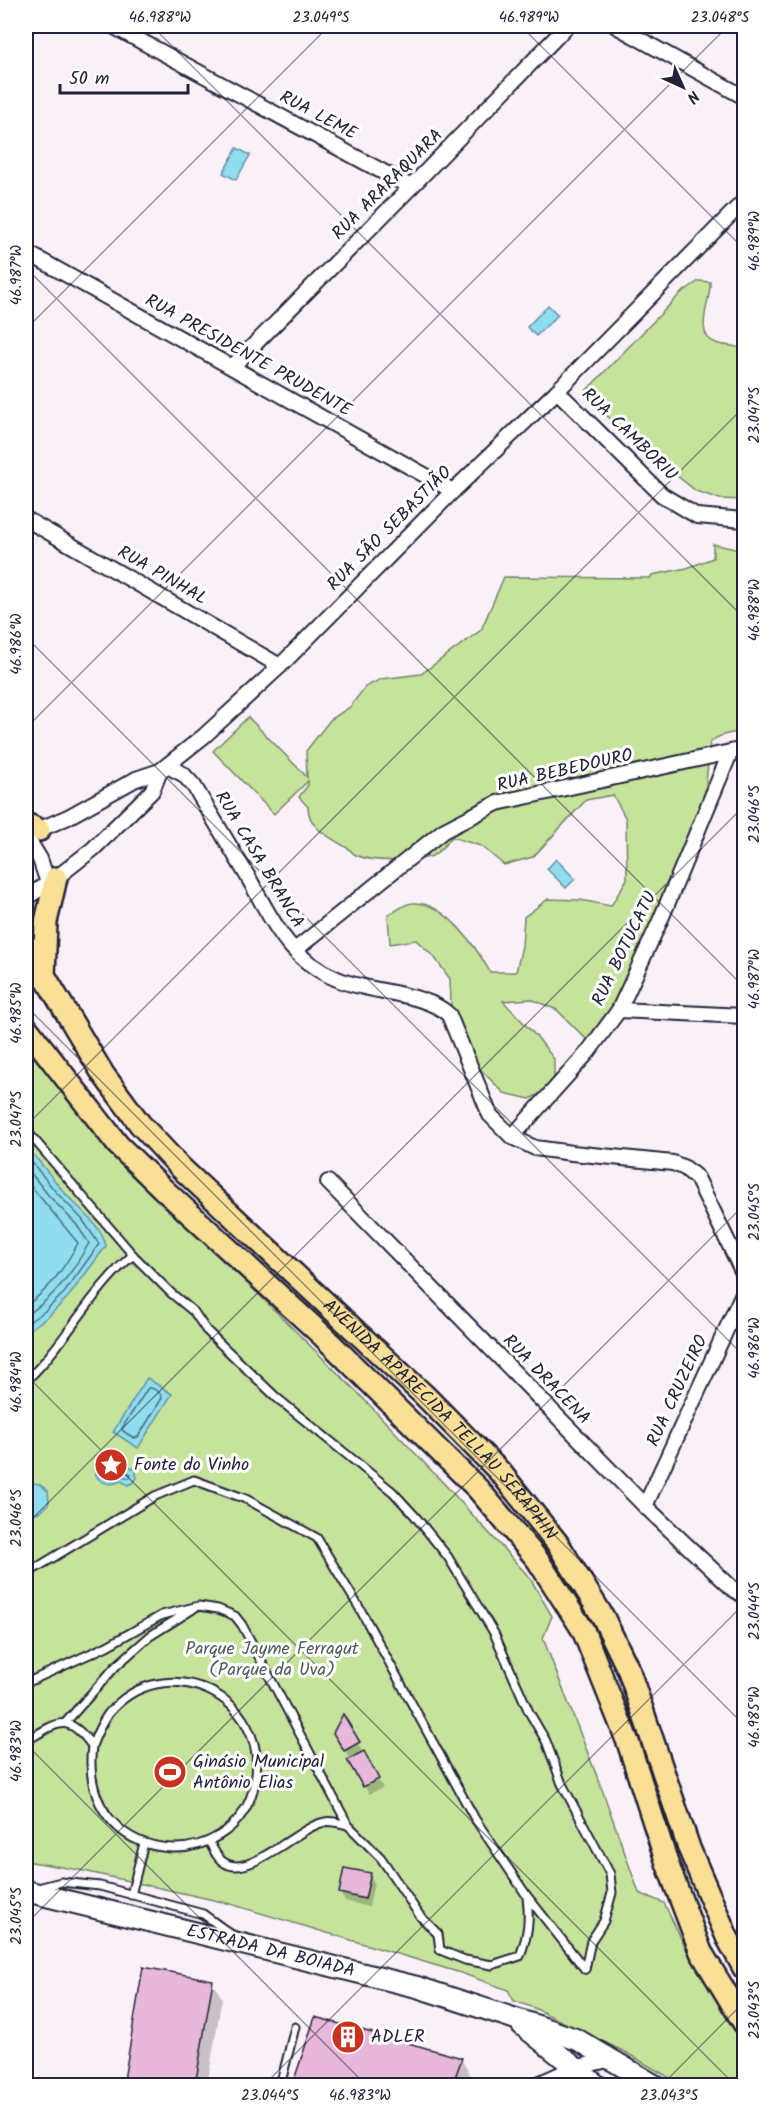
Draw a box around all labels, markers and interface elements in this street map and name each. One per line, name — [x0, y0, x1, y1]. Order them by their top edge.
text: 46.988°W — [129, 6, 191, 30]
text: 23.049°S — [293, 6, 350, 30]
text: 46.989°W — [499, 6, 560, 30]
text: 23.048°S — [691, 6, 749, 30]
scale bar — [60, 57, 188, 95]
north arrow — [653, 57, 713, 117]
text: 50 m — [69, 65, 109, 94]
street label: RUA LEME — [274, 83, 363, 149]
text: N — [680, 84, 705, 109]
street label: RUA ARARAQUARA — [325, 122, 451, 248]
text: 46.989°W — [743, 210, 767, 271]
text: 46.987°W — [5, 245, 29, 305]
street label: RUA PRESIDENTE PRUDENTE — [139, 287, 357, 425]
street label: RUA CAMBORIU — [574, 381, 684, 489]
text: 23.047°S — [743, 387, 767, 443]
street label: RUA SÃO SEBASTIÃO — [321, 460, 459, 598]
street label: RUA PINHAL — [112, 538, 212, 614]
text: 46.988°W — [743, 579, 767, 641]
text: 46.986°W — [5, 613, 29, 675]
street label: RUA BEBEDOURO — [494, 741, 636, 801]
text: 23.046°S — [743, 785, 767, 843]
street label: RUA CASA BRANCA — [206, 786, 312, 934]
street label: RUA BOTUCATU — [585, 887, 665, 1011]
text: 46.987°W — [743, 949, 767, 1009]
text: 46.985°W — [5, 982, 29, 1044]
text: 23.047°S — [5, 1091, 29, 1147]
text: 23.045°S — [743, 1183, 767, 1241]
street label: AVENIDA APARECIDA TELLAU SERAPHIN — [316, 1292, 564, 1547]
text: 46.986°W — [743, 1317, 767, 1379]
street label: RUA DRACENA — [495, 1328, 597, 1432]
street label: RUA CRUZEIRO — [639, 1330, 717, 1452]
text: 46.984°W — [5, 1351, 29, 1413]
place icon: Fonte do Vinho — [93, 1447, 129, 1483]
place label: Fonte do Vinho — [134, 1451, 249, 1480]
text: 23.046°S — [5, 1489, 29, 1547]
text: 23.044°S — [743, 1582, 767, 1640]
park label: Parque Jayme Ferragut (Parque da Uva) — [185, 1635, 360, 1685]
text: 46.985°W — [743, 1686, 767, 1748]
text: 46.983°W — [5, 1720, 29, 1782]
place label: Ginásio Municipal Antônio Elias — [193, 1748, 325, 1798]
sports icon: Ginásio Municipal Antônio Elias — [152, 1754, 188, 1790]
text: 23.045°S — [5, 1887, 29, 1945]
street label: ESTRADA DA BOIADA — [184, 1916, 358, 1986]
text: 23.043°S — [743, 1981, 767, 2039]
building icon: ADLER — [330, 2019, 366, 2055]
place label: ADLER — [371, 2023, 424, 2052]
text: 23.044°S — [241, 2084, 299, 2108]
text: 46.983°W — [329, 2084, 391, 2108]
text: 23.043°S — [640, 2084, 698, 2108]

